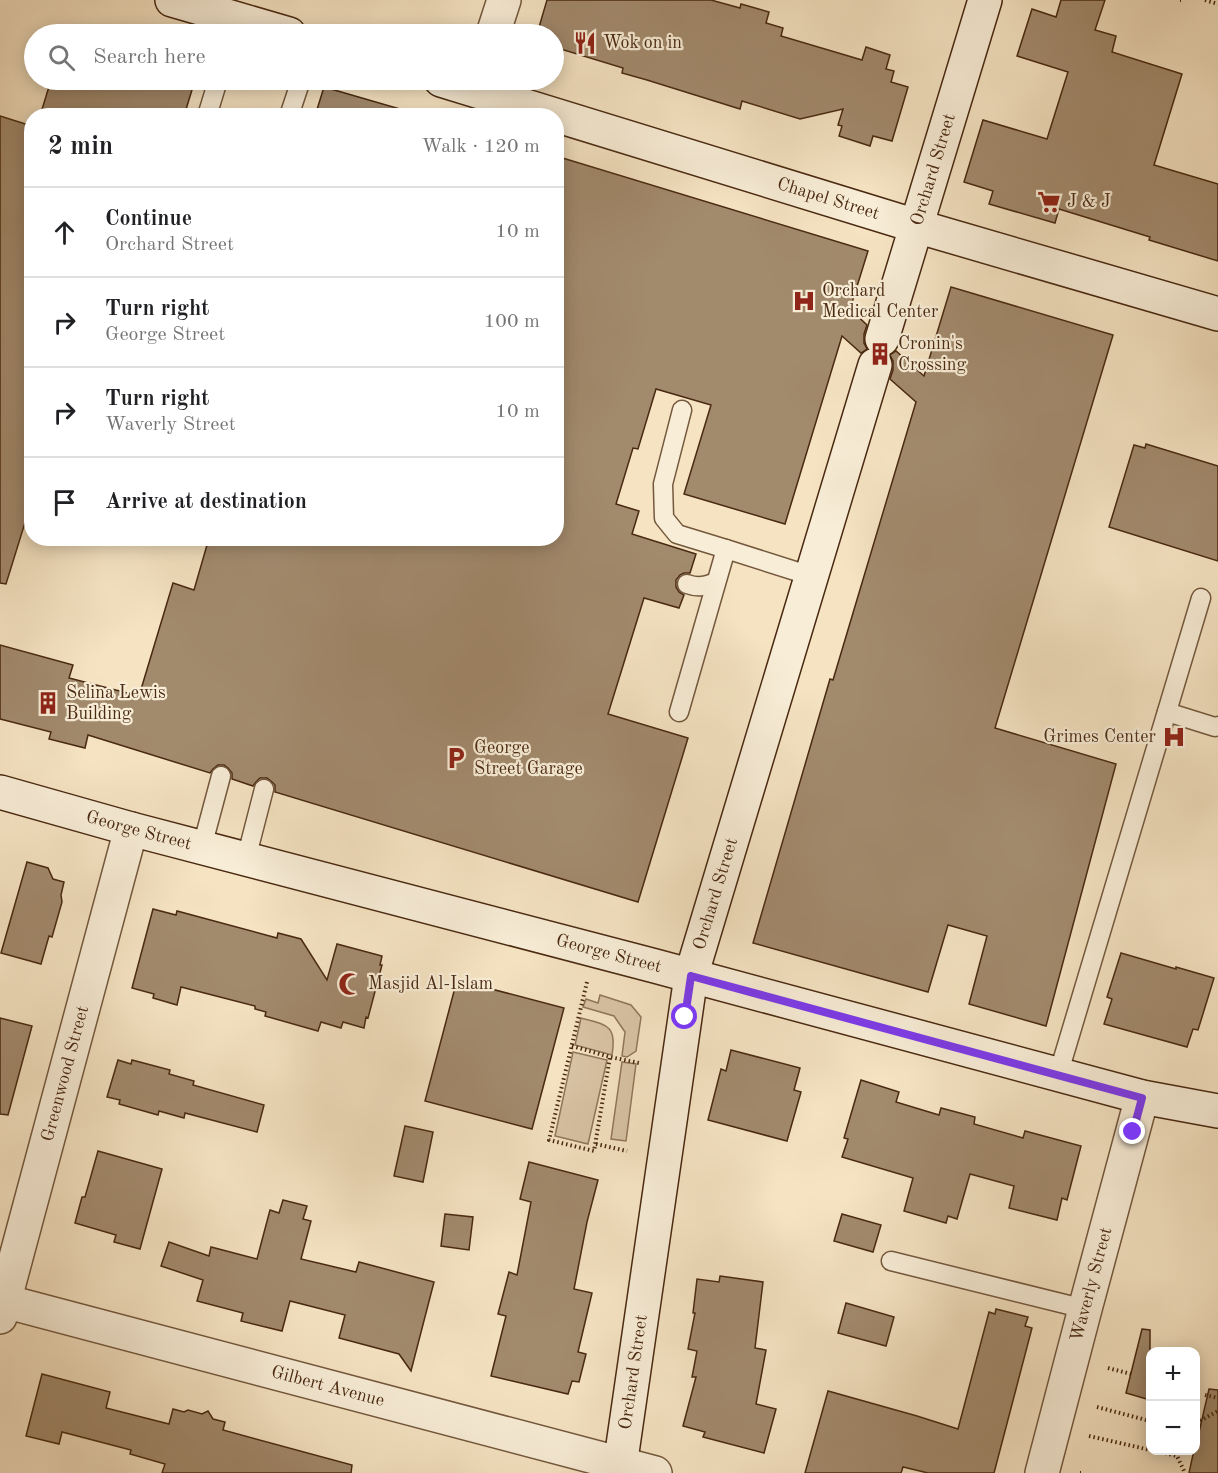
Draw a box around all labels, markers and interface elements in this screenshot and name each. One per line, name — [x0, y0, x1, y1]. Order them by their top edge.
search box — [24, 24, 564, 90]
restaurant icon: Wok on in — [572, 30, 598, 56]
place label: Wok on in — [603, 34, 682, 52]
icon: search — [45, 41, 78, 74]
text: Search here — [93, 46, 206, 68]
street label: Orchard Street — [908, 111, 959, 228]
text: 2 min — [48, 134, 113, 160]
text: Walk · 120 m — [421, 137, 540, 157]
street label: Chapel Street — [775, 175, 881, 223]
supermarket icon: J & J — [1036, 189, 1062, 215]
place label: J & J — [1067, 193, 1111, 211]
text: Continue — [105, 208, 192, 230]
icon: ahead — [48, 216, 81, 249]
text: 10 m — [495, 222, 540, 242]
text: Orchard Street — [105, 235, 234, 255]
place label: Orchard Medical Center — [822, 282, 939, 321]
hospital icon: Orchard Medical Center — [791, 288, 817, 314]
text: Turn right — [105, 298, 209, 320]
icon: right — [48, 306, 81, 339]
text: 100 m — [484, 312, 540, 332]
text: George Street — [105, 325, 225, 345]
place label: Cronin's Crossing — [898, 335, 967, 374]
building icon: Cronin's Crossing — [867, 341, 893, 367]
text: Turn right — [105, 388, 209, 410]
icon: right — [48, 396, 81, 429]
text: 10 m — [495, 402, 540, 422]
text: Waverly Street — [105, 415, 236, 435]
icon: arrive — [48, 486, 81, 519]
text: Arrive at destination — [105, 491, 307, 513]
place label: Selina Lewis Building — [66, 684, 166, 723]
building icon: Selina Lewis Building — [35, 690, 61, 716]
hospital icon: Grimes Center — [1161, 724, 1187, 750]
place label: Grimes Center — [1043, 728, 1157, 746]
place label: George Street Garage — [474, 739, 583, 778]
parking icon: George Street Garage — [443, 745, 469, 771]
street label: George Street — [84, 808, 193, 853]
street label: Orchard Street — [690, 836, 741, 952]
street label: George Street — [554, 932, 664, 976]
mosque icon: Masjid Al-Islam — [337, 971, 363, 997]
place label: Masjid Al-Islam — [368, 975, 493, 993]
route start — [671, 1003, 697, 1029]
street label: Greenwood Street — [39, 1004, 92, 1143]
route end — [1119, 1118, 1145, 1144]
street label: Waverly Street — [1068, 1225, 1116, 1344]
street label: Orchard Street — [616, 1313, 651, 1431]
map controls — [1146, 1347, 1200, 1455]
button: + — [1146, 1347, 1200, 1401]
street label: Gilbert Avenue — [269, 1363, 386, 1410]
button: − — [1146, 1401, 1200, 1455]

